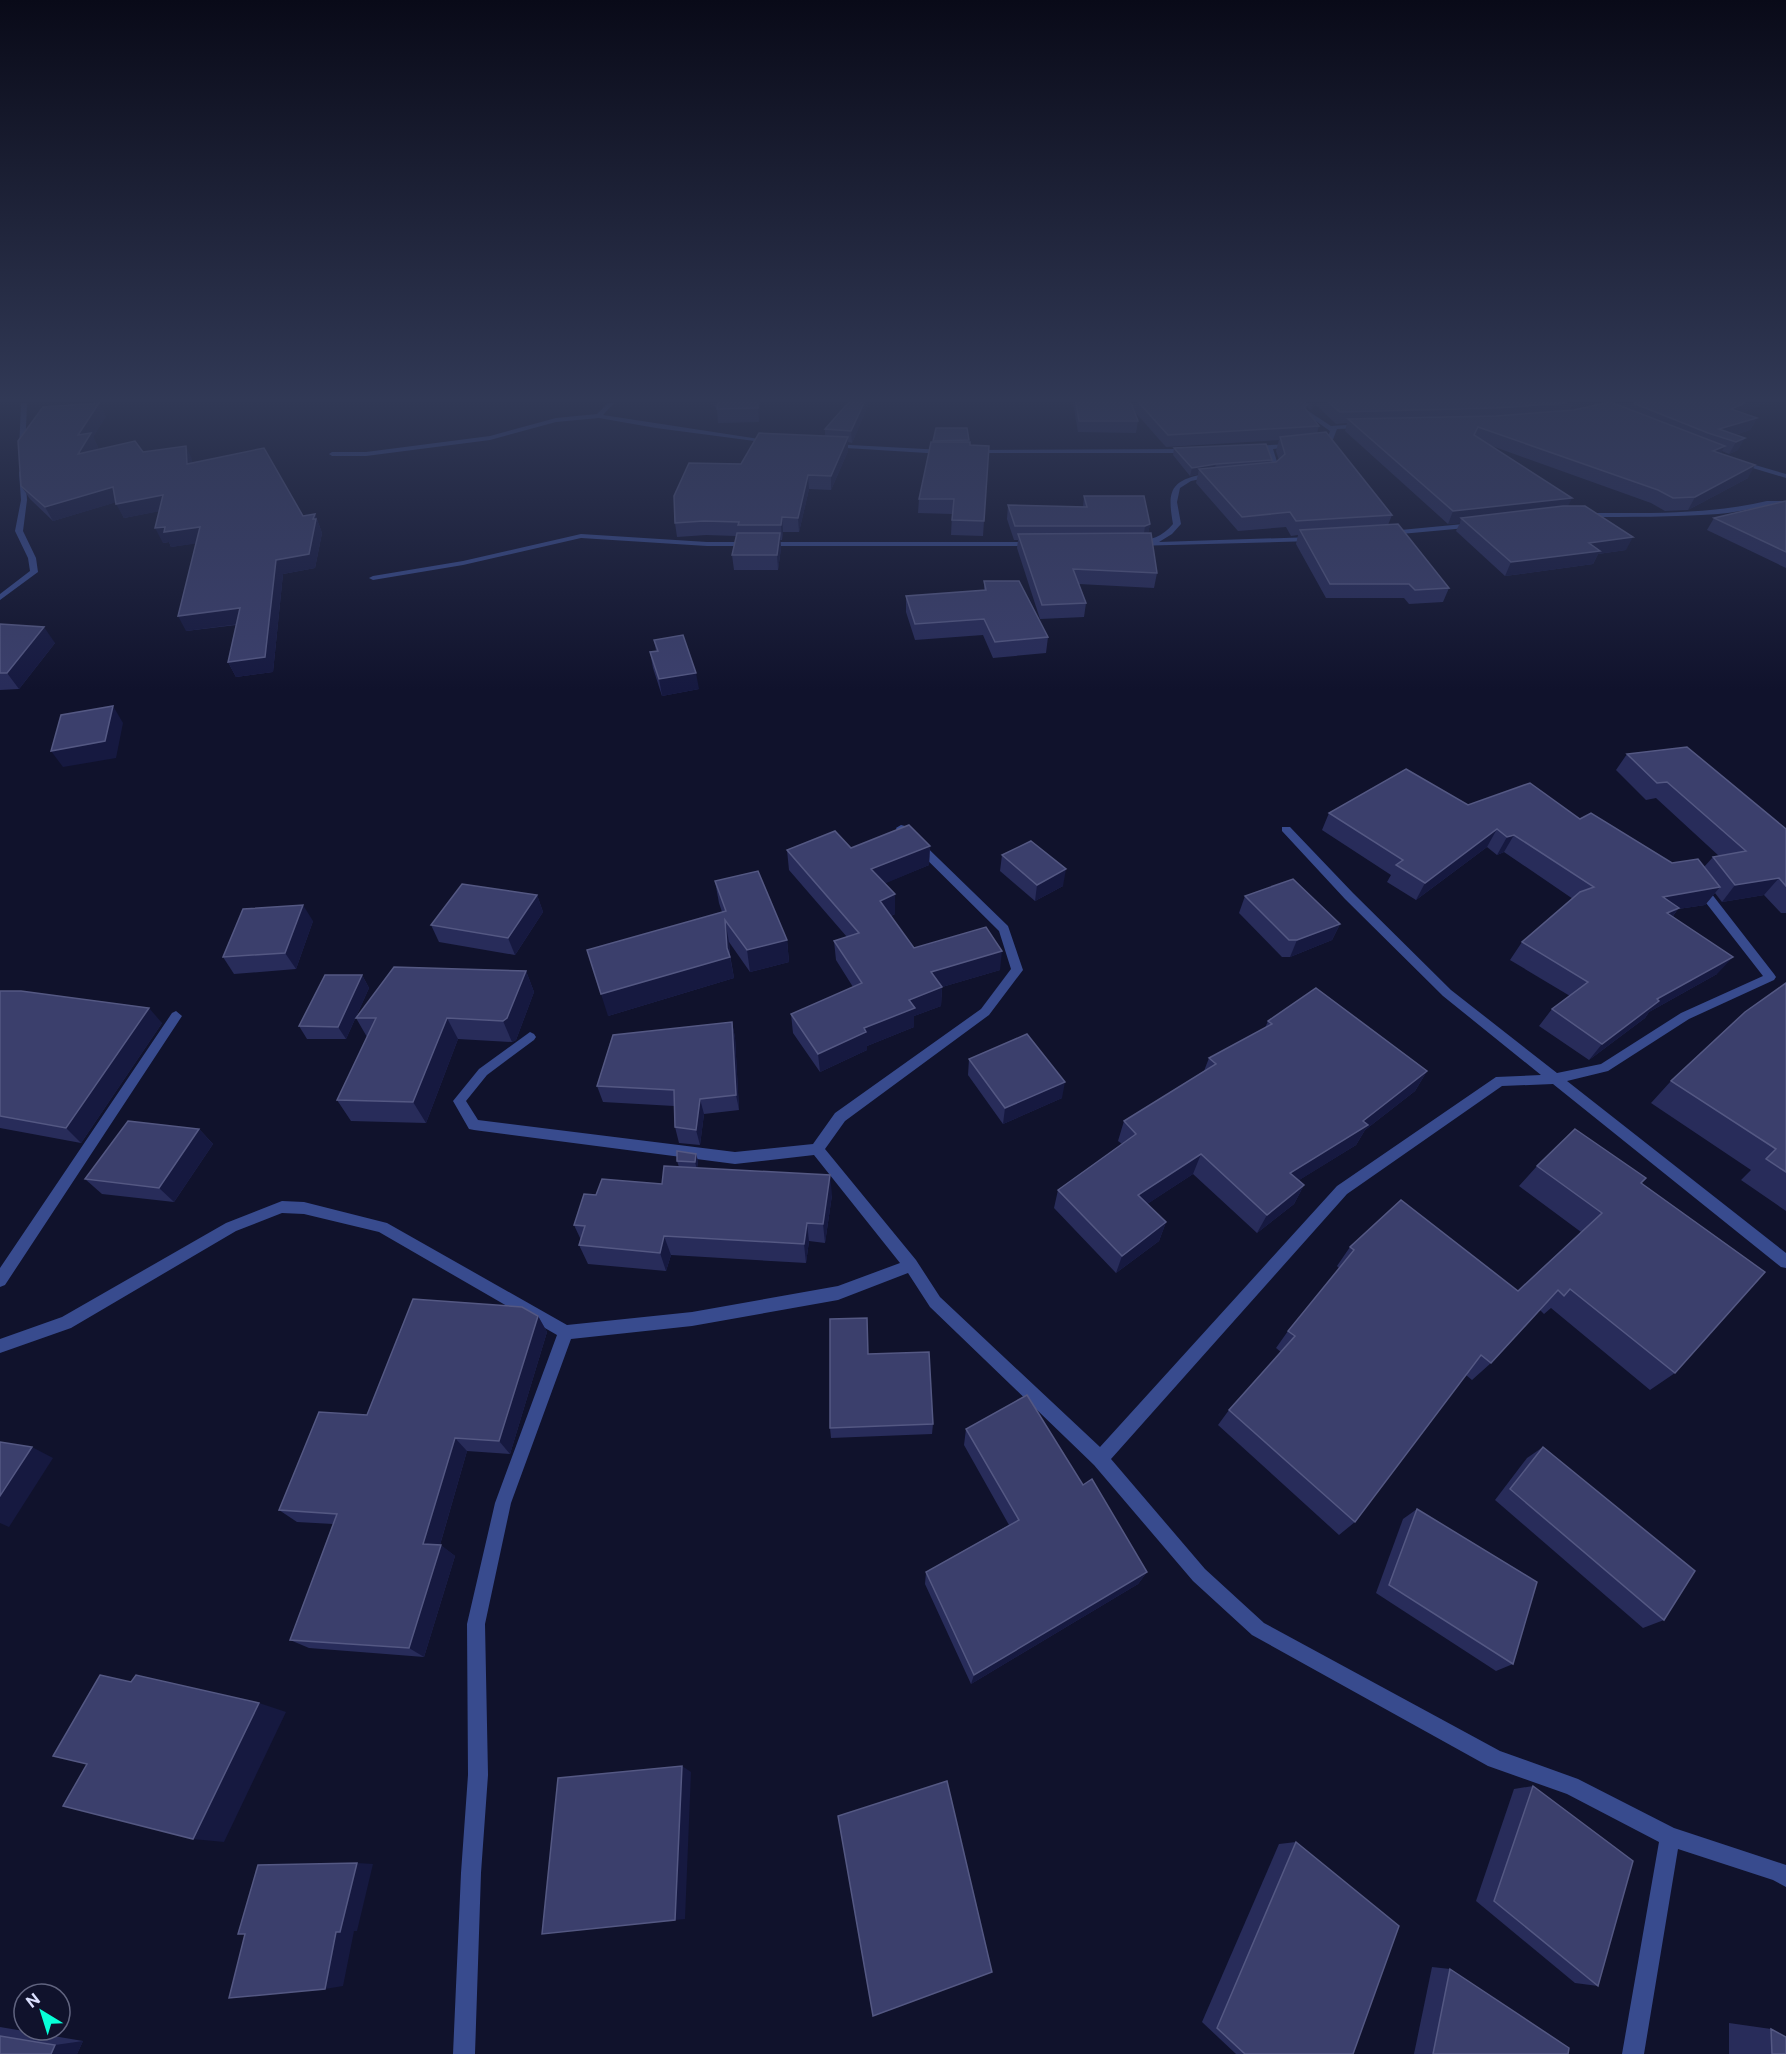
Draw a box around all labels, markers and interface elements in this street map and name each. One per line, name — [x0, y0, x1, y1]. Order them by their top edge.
north arrow — [12, 1982, 72, 2042]
text: N — [22, 1989, 44, 2012]

